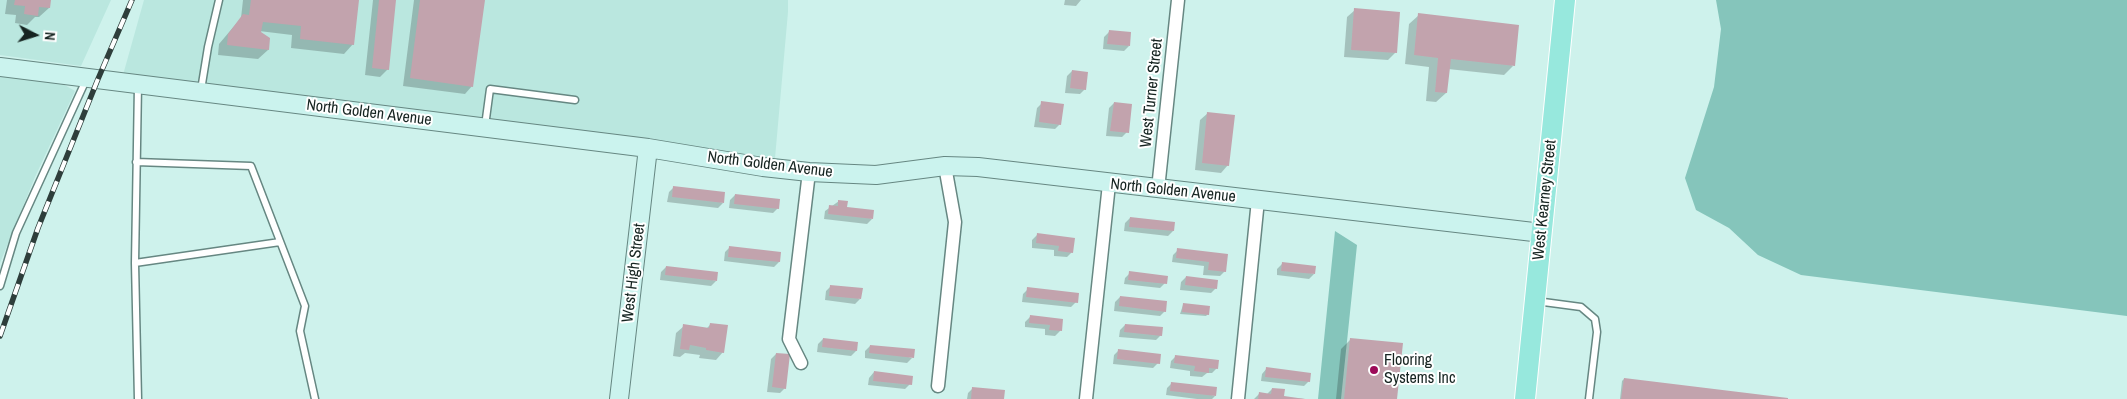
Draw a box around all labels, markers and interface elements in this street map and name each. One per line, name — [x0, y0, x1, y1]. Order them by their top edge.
north arrow — [10, 10, 60, 60]
text: N — [41, 31, 59, 41]
street label: West Turner Street — [1137, 38, 1167, 148]
street label: North Golden Avenue — [305, 96, 433, 130]
street label: West Kearney Street — [1529, 139, 1561, 261]
street label: North Golden Avenue — [706, 148, 834, 182]
street label: North Golden Avenue — [1109, 175, 1237, 207]
street label: West High Street — [618, 222, 650, 324]
place label: Flooring Systems Inc — [1384, 351, 1455, 389]
marker: Flooring Systems Inc — [1368, 364, 1380, 376]

